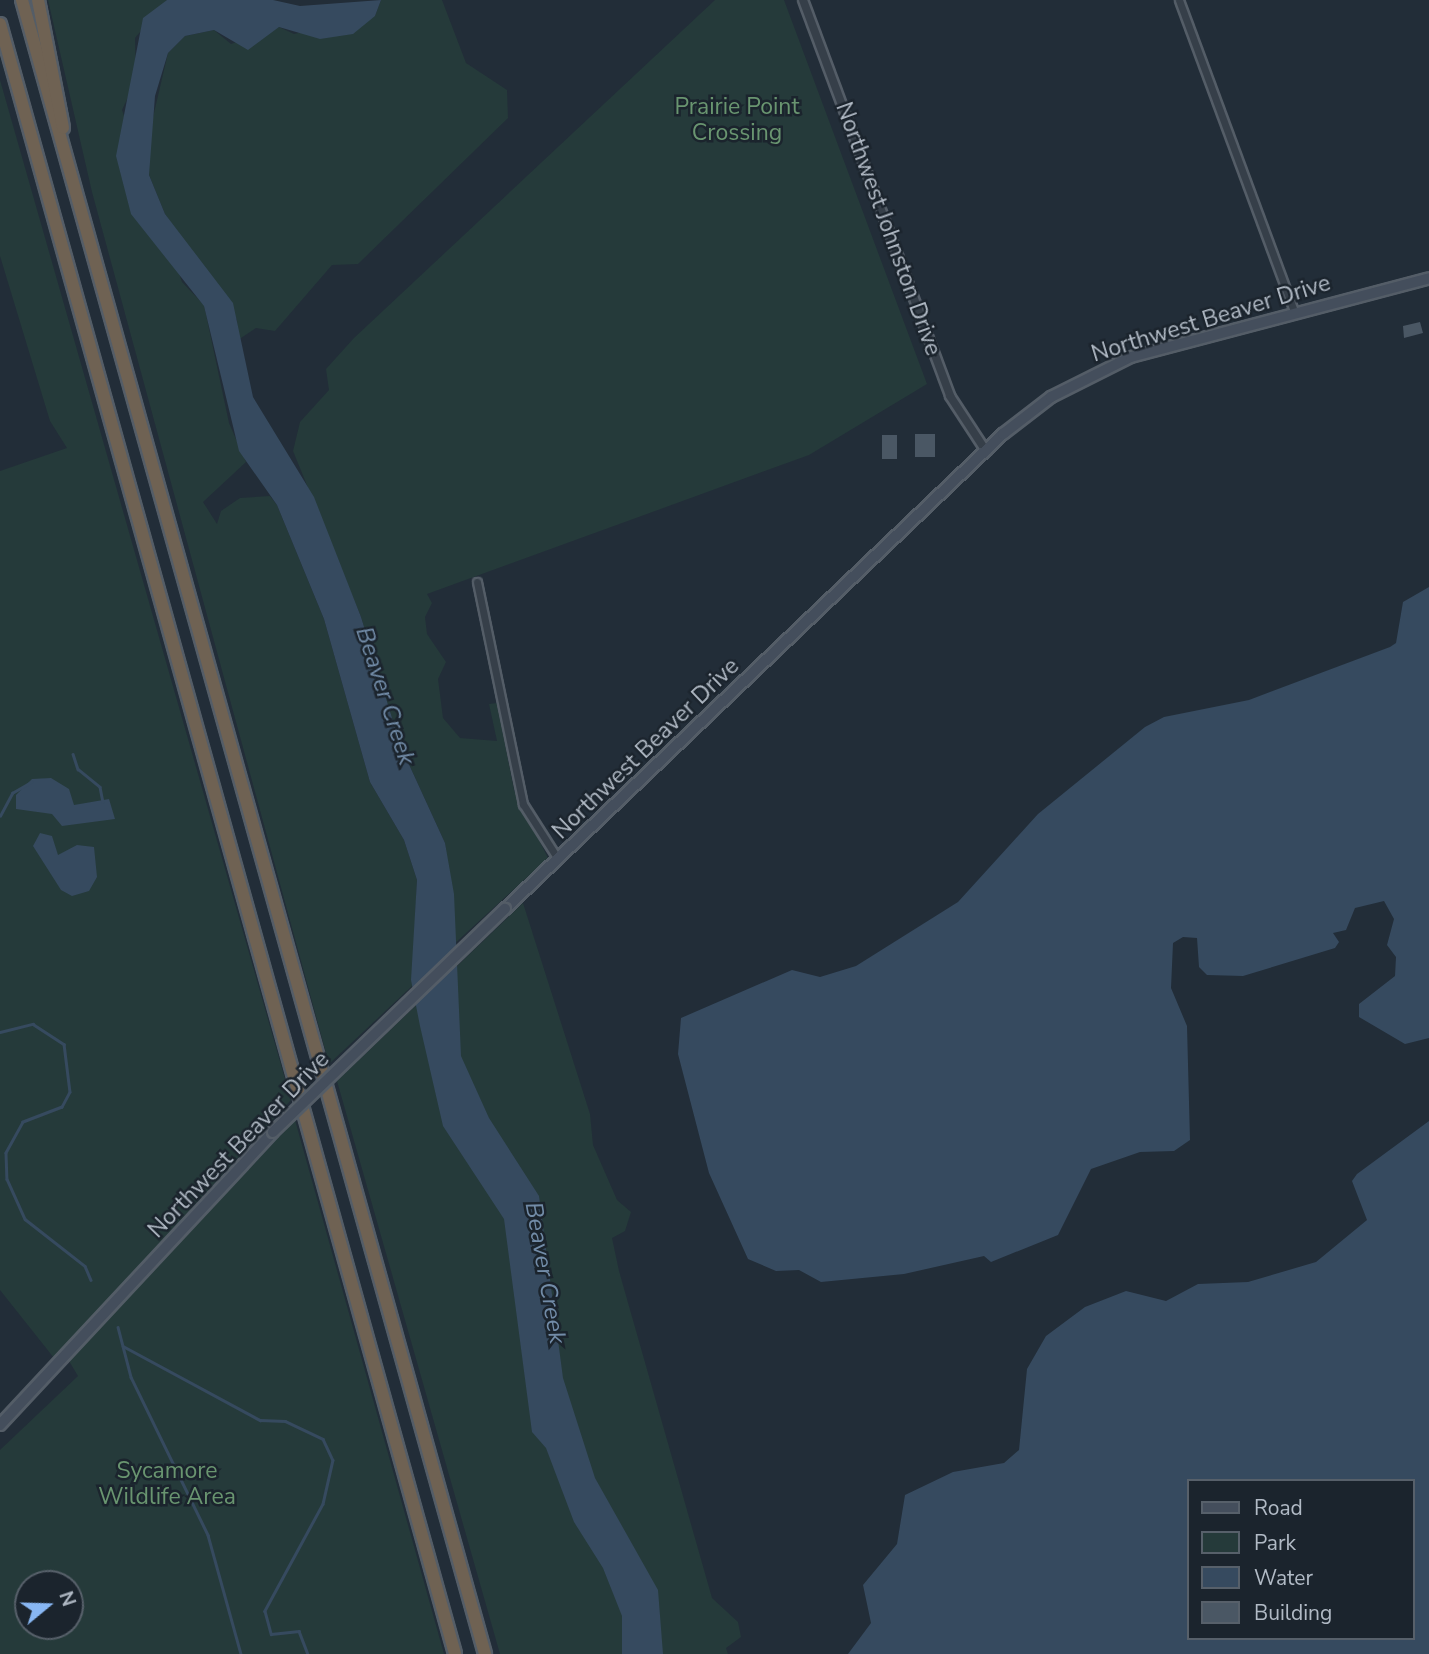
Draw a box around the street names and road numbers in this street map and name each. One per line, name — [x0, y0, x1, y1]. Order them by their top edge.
street label: Northwest Johnston Drive — [829, 99, 947, 359]
street label: Northwest Beaver Drive — [1088, 269, 1334, 369]
street label: Northwest Beaver Drive — [547, 653, 745, 845]
street label: Northwest Beaver Drive — [143, 1046, 335, 1244]

